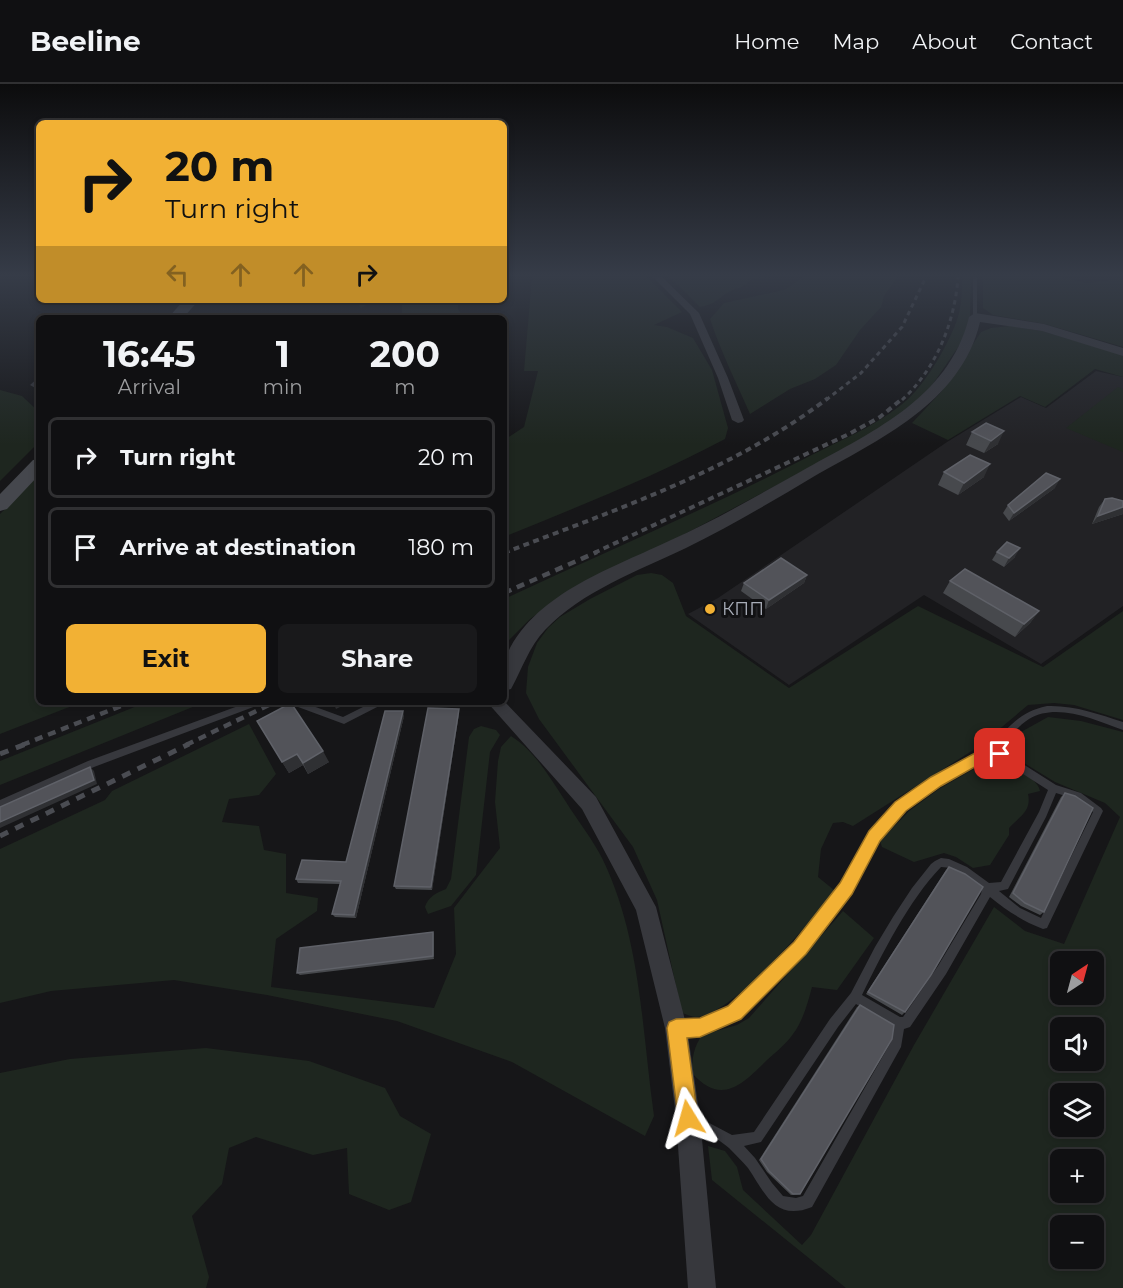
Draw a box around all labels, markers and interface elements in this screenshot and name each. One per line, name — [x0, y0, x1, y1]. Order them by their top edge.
text: Beeline — [30, 24, 141, 58]
text: Home — [734, 29, 799, 54]
text: Map — [832, 29, 879, 54]
text: About — [912, 29, 977, 54]
text: Contact — [1010, 29, 1093, 54]
text: 20 m — [165, 140, 274, 192]
icon: right — [66, 144, 144, 222]
text: Turn right — [165, 192, 300, 225]
icon: left — [161, 258, 194, 291]
icon: ahead — [224, 258, 257, 291]
icon: ahead — [287, 258, 320, 291]
icon: right — [350, 258, 383, 291]
text: 16:45 — [103, 332, 196, 376]
text: 1 — [276, 332, 290, 376]
text: 200 — [370, 332, 440, 376]
text: Arrival — [118, 375, 181, 399]
text: min — [263, 375, 303, 399]
text: m — [394, 375, 416, 399]
icon: right — [69, 441, 102, 474]
text: Turn right — [120, 444, 235, 471]
text: 20 m — [418, 444, 474, 471]
icon: arrive — [69, 531, 102, 564]
text: Arrive at destination — [120, 534, 356, 561]
text: 180 m — [408, 534, 474, 561]
place label: КПП — [722, 598, 764, 620]
marker: КПП — [703, 602, 717, 616]
button: Exit — [66, 624, 266, 693]
button: Share — [278, 624, 477, 693]
pin — [974, 728, 1025, 779]
icon: arrive — [983, 737, 1016, 770]
north arrow — [1050, 951, 1104, 1005]
map controls — [1050, 951, 1104, 1269]
button: sound — [1050, 1017, 1104, 1071]
button: layers — [1050, 1083, 1104, 1137]
position arrow — [656, 1086, 720, 1150]
button: + — [1050, 1149, 1104, 1203]
button: − — [1050, 1215, 1104, 1269]

